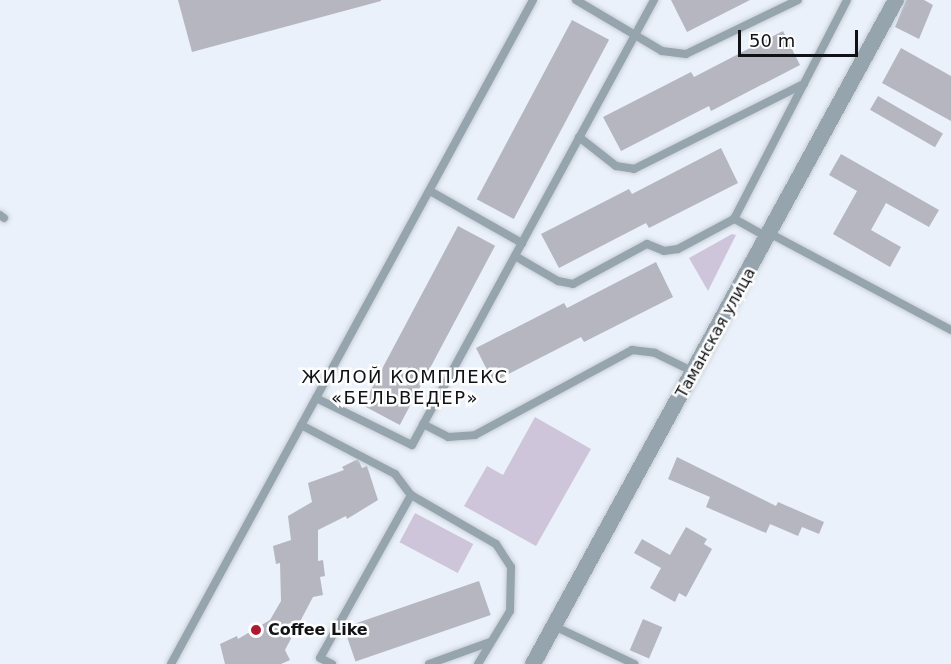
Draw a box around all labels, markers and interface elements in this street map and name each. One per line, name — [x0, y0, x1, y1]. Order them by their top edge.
scale bar — [741, 18, 861, 56]
text: 50 m — [749, 30, 795, 51]
street label: Таманская улица — [672, 265, 760, 401]
district label: ЖИЛОЙ КОМПЛЕКС «БЕЛЬВЕДЕР» — [301, 367, 509, 410]
place label: Coffee Like — [268, 620, 368, 640]
marker: Coffee Like — [249, 623, 263, 637]

